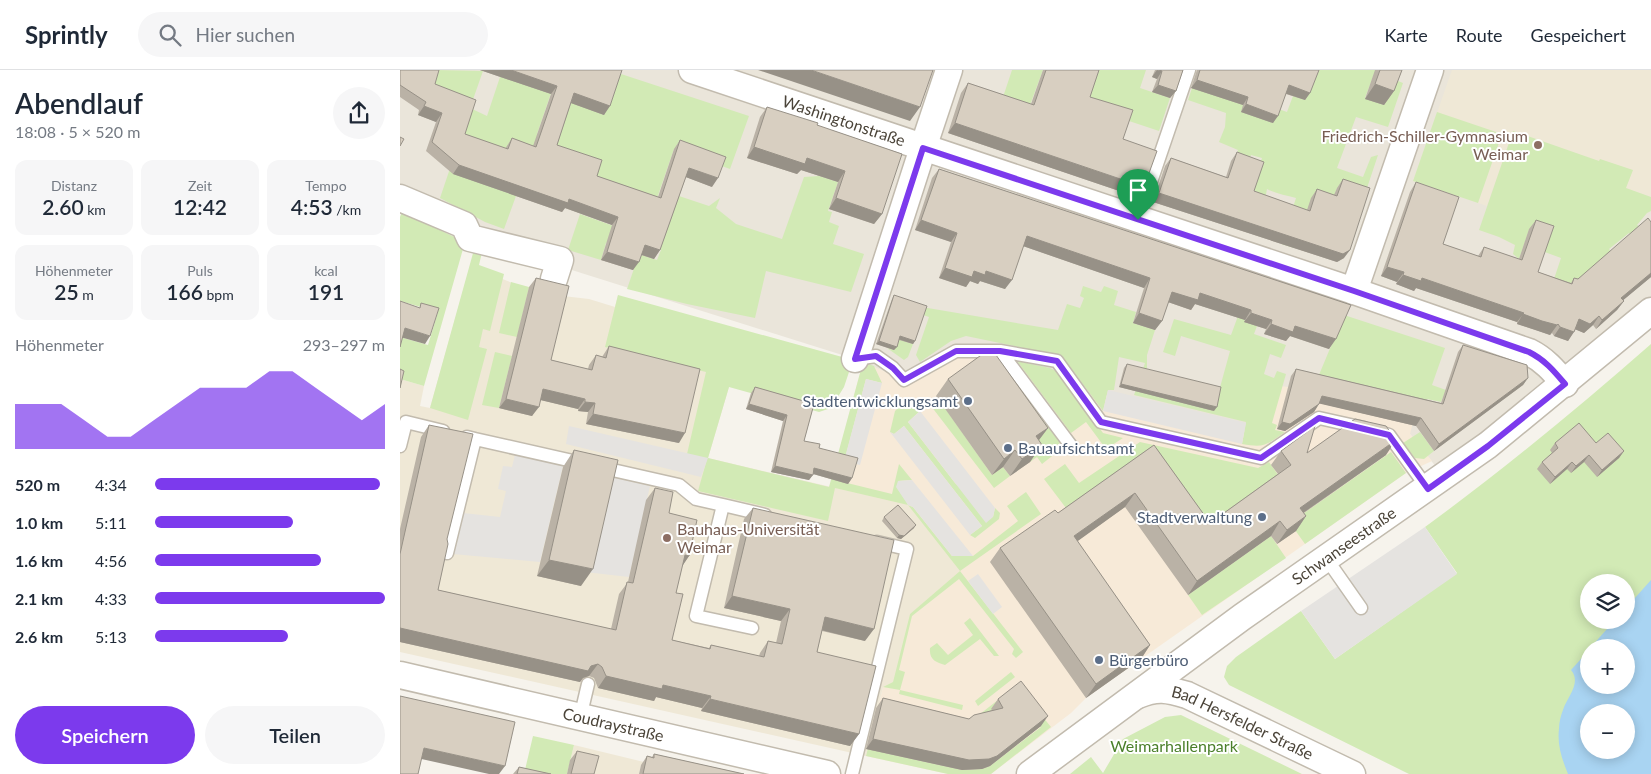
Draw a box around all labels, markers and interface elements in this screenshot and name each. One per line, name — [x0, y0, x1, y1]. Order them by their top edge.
search box — [138, 12, 488, 57]
text: Sprintly — [25, 20, 108, 49]
icon: search — [156, 21, 184, 49]
text: Hier suchen — [196, 23, 295, 46]
text: Karte — [1384, 24, 1428, 46]
text: Route — [1456, 24, 1503, 46]
text: Gespeichert — [1531, 24, 1626, 46]
text: Abendlauf — [15, 86, 143, 120]
button: share — [333, 87, 385, 139]
street label: Washingtonstraße — [780, 91, 908, 150]
text: 18:08 · 5 × 520 m — [15, 122, 140, 141]
place label: Friedrich-Schiller-Gymnasium Weimar — [1321, 126, 1528, 163]
marker: Friedrich-Schiller-Gymnasium Weimar — [1532, 139, 1544, 151]
pin — [1117, 169, 1159, 220]
icon: arrive — [1124, 176, 1152, 204]
text: Distanz — [51, 177, 97, 194]
text: Zeit — [188, 177, 212, 194]
text: Tempo — [305, 177, 347, 194]
text: 2.60 — [42, 194, 84, 219]
text: 12:42 — [173, 194, 227, 219]
text: 4:53 — [291, 194, 333, 219]
text: km — [84, 201, 106, 218]
text: /km — [333, 201, 361, 218]
text: Höhenmeter — [35, 262, 113, 279]
text: Puls — [187, 262, 213, 279]
text: kcal — [314, 262, 338, 279]
text: 25 — [54, 279, 79, 304]
text: 166 — [166, 279, 203, 304]
text: 191 — [308, 279, 344, 304]
text: m — [79, 286, 94, 303]
text: bpm — [203, 286, 234, 303]
text: Höhenmeter — [15, 335, 104, 354]
text: 293–297 m — [303, 335, 385, 354]
place label: Stadtentwicklungsamt — [803, 391, 958, 410]
marker: Stadtentwicklungsamt — [962, 395, 974, 407]
place label: Bauaufsichtsamt — [1018, 438, 1134, 457]
marker: Bauaufsichtsamt — [1002, 442, 1014, 454]
text: 520 m — [15, 475, 60, 494]
text: 4:34 — [95, 475, 127, 494]
street label: Schwanseestraße — [1288, 503, 1399, 588]
place label: Stadtverwaltung — [1137, 507, 1252, 526]
marker: Stadtverwaltung — [1256, 511, 1268, 523]
text: 1.0 km — [15, 513, 63, 532]
text: 5:11 — [95, 513, 127, 532]
place label: Bauhaus-Universität Weimar — [677, 519, 820, 556]
marker: Bauhaus-Universität Weimar — [661, 532, 673, 544]
text: 1.6 km — [15, 551, 63, 570]
text: 4:56 — [95, 551, 127, 570]
map controls — [1580, 574, 1635, 759]
button: layers — [1580, 574, 1635, 629]
text: 2.1 km — [15, 589, 63, 608]
text: 4:33 — [95, 589, 127, 608]
text: 2.6 km — [15, 627, 63, 646]
text: 5:13 — [95, 627, 127, 646]
button: + — [1580, 639, 1635, 694]
place label: Bürgerbüro — [1109, 650, 1189, 669]
marker: Bürgerbüro — [1093, 654, 1105, 666]
street label: Bad Hersfelder Straße — [1170, 681, 1317, 763]
street label: Coudraystraße — [561, 703, 666, 745]
button: − — [1580, 704, 1635, 759]
button: Speichern — [15, 706, 195, 764]
button: Teilen — [205, 706, 385, 764]
park label: Weimarhallenpark — [1110, 736, 1239, 755]

